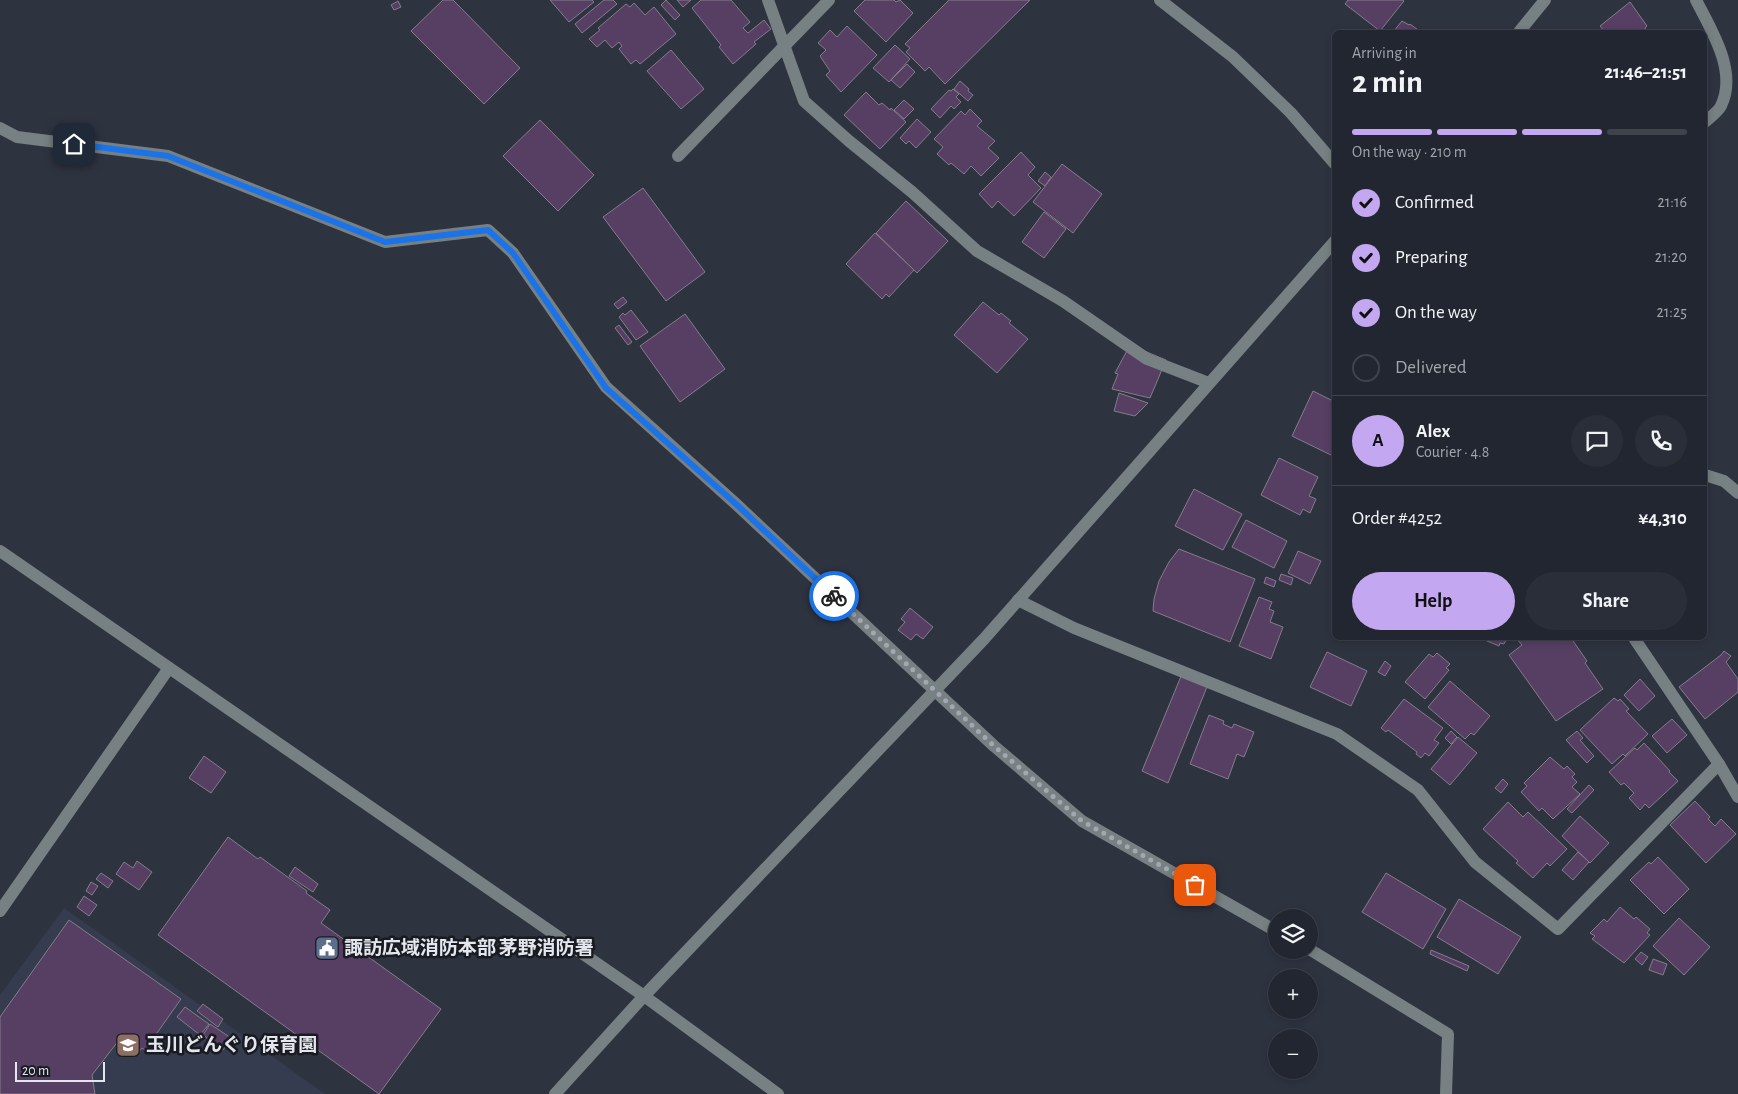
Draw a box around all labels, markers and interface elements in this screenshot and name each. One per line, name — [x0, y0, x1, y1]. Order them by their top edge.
text: Arriving in — [1352, 45, 1417, 61]
text: 21:46–21:51 — [1604, 63, 1687, 82]
text: 2 min — [1352, 66, 1423, 98]
pin — [53, 123, 95, 165]
icon: home — [60, 130, 88, 158]
text: On the way · 210 m — [1352, 144, 1467, 160]
icon: check — [1352, 189, 1380, 217]
text: Confirmed — [1395, 193, 1474, 212]
text: 21:16 — [1658, 194, 1687, 210]
icon: check — [1352, 244, 1380, 272]
text: Preparing — [1395, 248, 1468, 267]
text: 21:20 — [1655, 249, 1687, 265]
icon: check — [1352, 299, 1380, 327]
text: On the way — [1395, 303, 1477, 322]
text: 21:25 — [1657, 304, 1687, 320]
text: Delivered — [1395, 358, 1467, 377]
button: chat — [1571, 415, 1623, 467]
button: phone — [1635, 415, 1687, 467]
text: Alex — [1416, 422, 1450, 441]
text: A — [1372, 431, 1384, 450]
text: Courier · 4.8 — [1416, 444, 1489, 460]
text: Order #4252 — [1352, 509, 1442, 528]
text: ¥4,310 — [1638, 509, 1687, 528]
courier — [809, 571, 859, 621]
button: Help — [1352, 572, 1515, 630]
button: Share — [1525, 572, 1687, 630]
icon: bike — [820, 582, 848, 610]
pin — [1174, 864, 1216, 906]
icon: bag — [1181, 871, 1209, 899]
map controls — [1268, 909, 1318, 1079]
button: layers — [1268, 909, 1318, 959]
public building icon: 諏訪広域消防本部 茅野消防署 — [314, 935, 340, 961]
place label: 諏訪広域消防本部 茅野消防署 — [344, 938, 594, 958]
button: + — [1268, 969, 1318, 1019]
button: − — [1268, 1029, 1318, 1079]
school or university icon: 玉川どんぐり保育園 — [115, 1032, 141, 1058]
place label: 玉川どんぐり保育園 — [146, 1034, 317, 1055]
scale bar — [15, 1059, 105, 1082]
text: 20 m — [22, 1064, 49, 1078]

